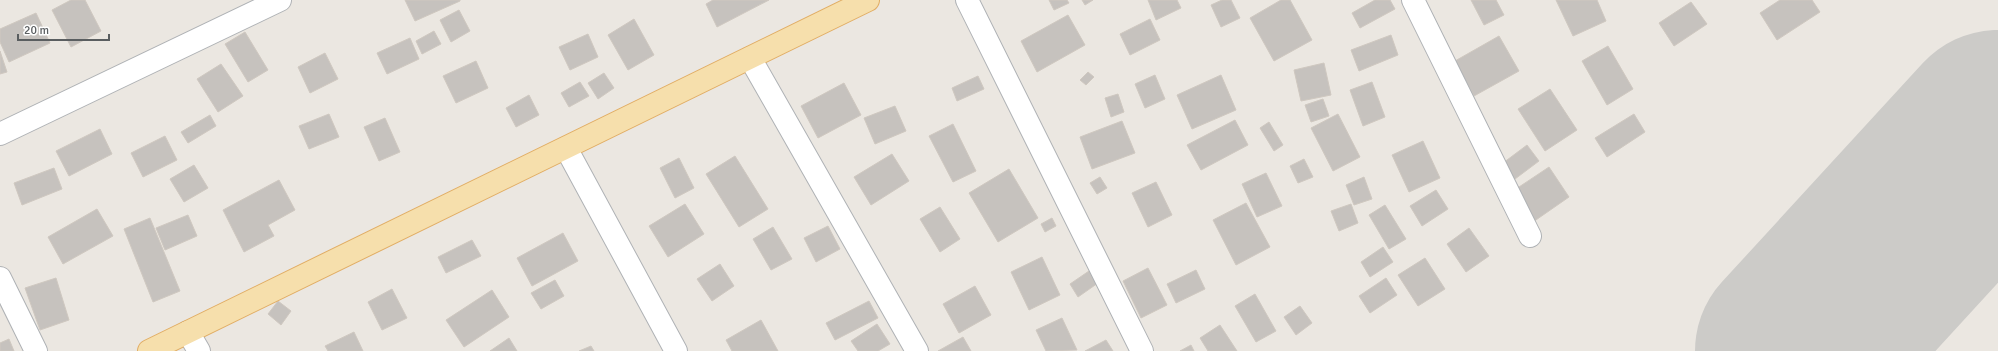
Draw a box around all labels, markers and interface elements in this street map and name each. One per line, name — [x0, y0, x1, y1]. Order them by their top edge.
scale bar — [18, 16, 109, 42]
text: 20 m — [24, 23, 49, 38]

